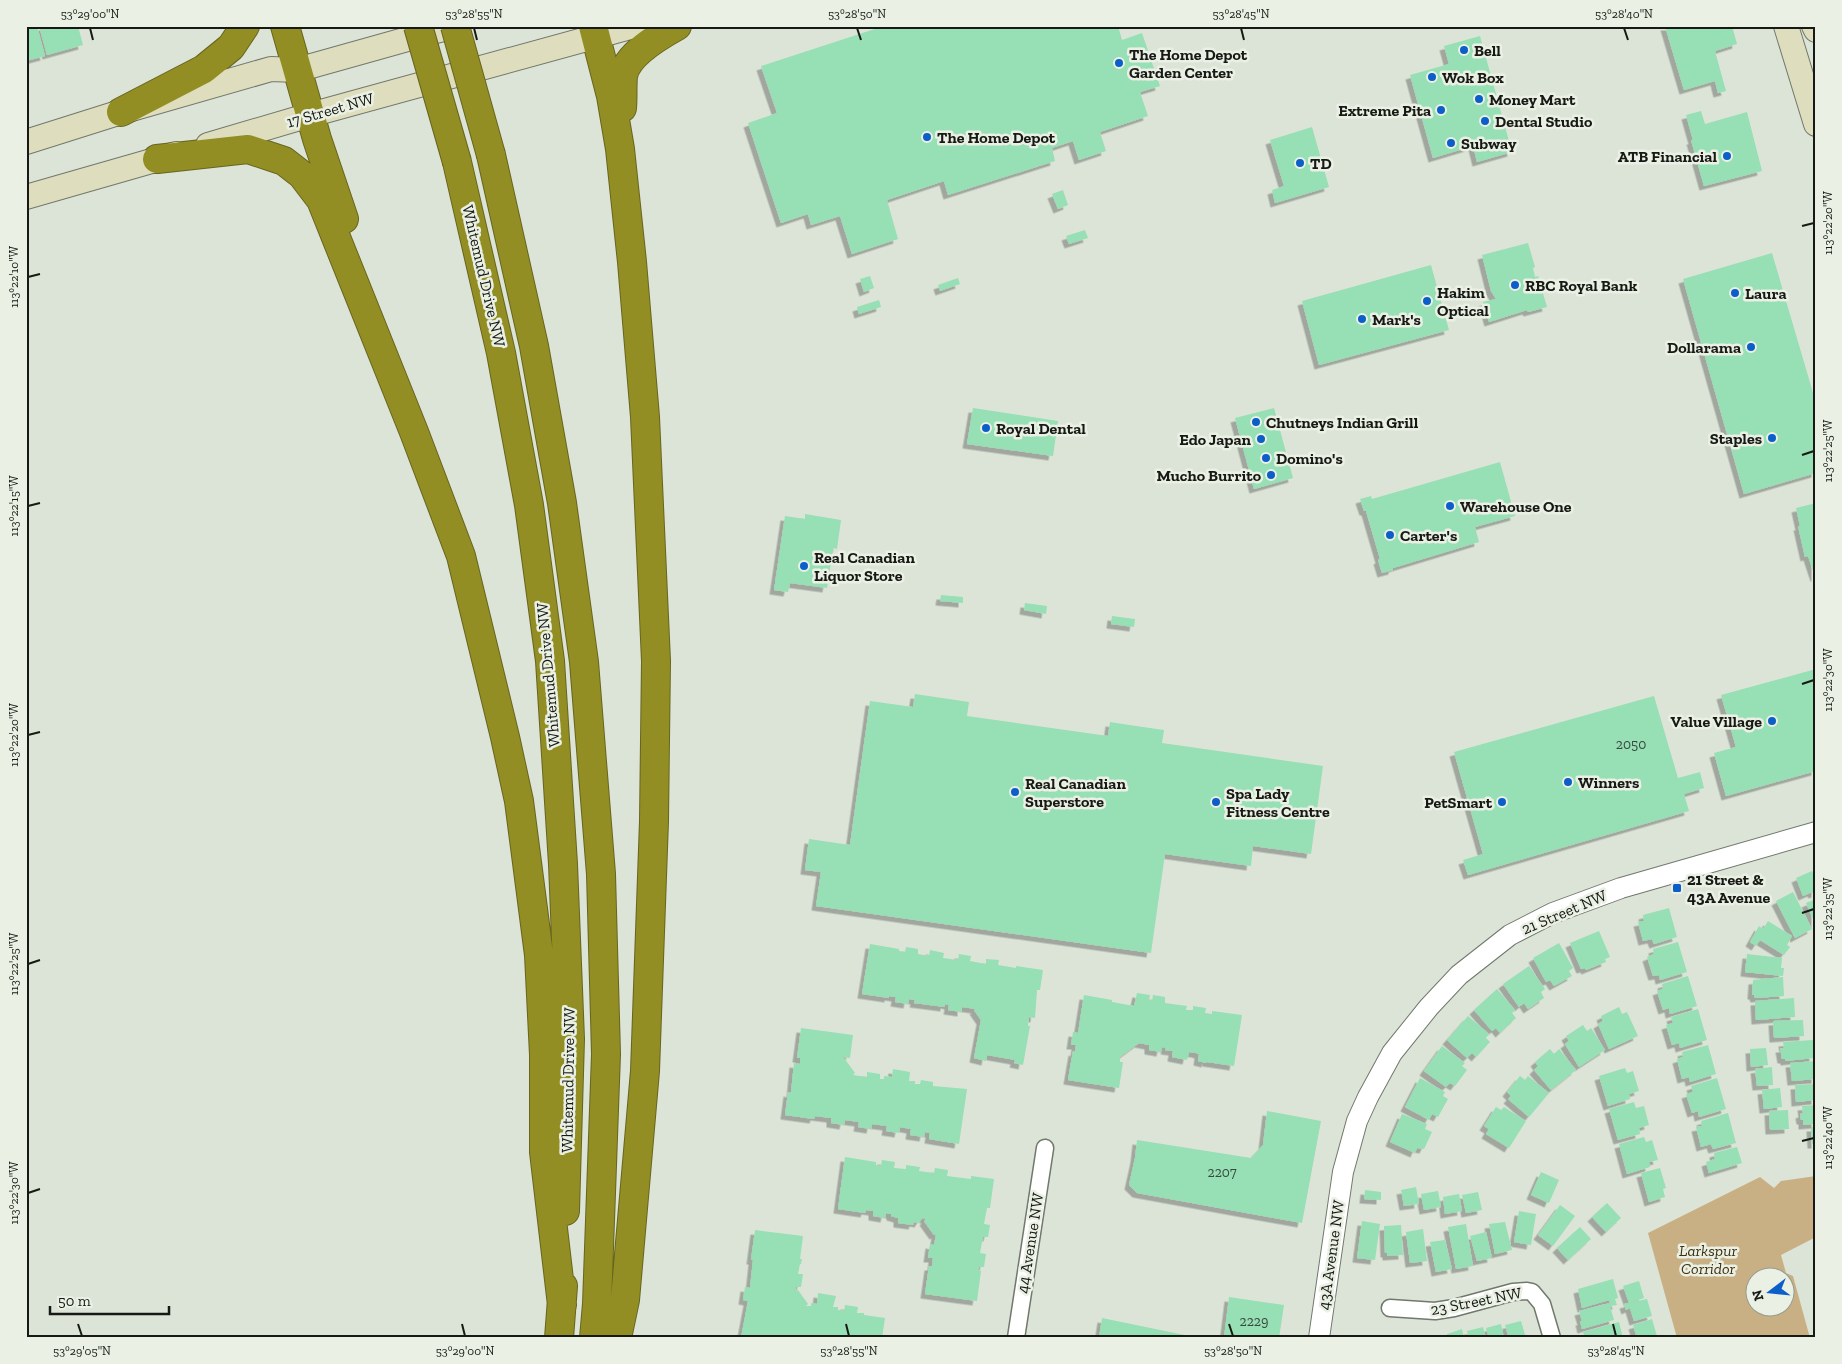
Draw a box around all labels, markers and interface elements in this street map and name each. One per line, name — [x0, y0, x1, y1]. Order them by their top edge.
text: 53°29'00"N — [61, 7, 120, 21]
text: 53°28'55"N — [445, 7, 503, 21]
text: 53°28'50"N — [828, 7, 886, 21]
text: 53°28'45"N — [1212, 7, 1270, 21]
text: 53°28'40"N — [1595, 7, 1653, 21]
place label: Bell — [1474, 41, 1501, 60]
marker: Bell — [1458, 44, 1470, 56]
place label: The Home Depot Garden Center — [1129, 45, 1248, 82]
marker: The Home Depot Garden Center — [1113, 57, 1125, 69]
place label: Wok Box — [1442, 68, 1504, 87]
marker: Wok Box — [1426, 71, 1438, 83]
street label: 17 Street NW — [284, 89, 376, 131]
place label: Money Mart — [1489, 90, 1576, 109]
marker: Money Mart — [1473, 93, 1485, 105]
place label: Extreme Pita — [1338, 101, 1431, 120]
marker: Extreme Pita — [1435, 104, 1447, 116]
place label: Dental Studio — [1495, 112, 1593, 131]
marker: Dental Studio — [1479, 115, 1491, 127]
place label: The Home Depot — [937, 128, 1056, 147]
marker: The Home Depot — [921, 131, 933, 143]
place label: Subway — [1461, 134, 1517, 153]
marker: Subway — [1445, 137, 1457, 149]
place label: ATB Financial — [1618, 147, 1717, 166]
marker: ATB Financial — [1721, 150, 1733, 162]
place label: TD — [1310, 154, 1332, 173]
marker: TD — [1294, 157, 1306, 169]
text: 113°22'20"W — [1821, 191, 1835, 255]
street label: Whitemud Drive NW — [458, 203, 510, 349]
text: 113°22'10"W — [7, 245, 21, 308]
place label: RBC Royal Bank — [1525, 276, 1637, 295]
marker: RBC Royal Bank — [1509, 279, 1521, 291]
place label: Hakim Optical — [1437, 283, 1489, 320]
place label: Laura — [1745, 284, 1787, 303]
marker: Laura — [1729, 287, 1741, 299]
marker: Hakim Optical — [1421, 295, 1433, 307]
place label: Mark's — [1372, 310, 1421, 329]
marker: Mark's — [1356, 313, 1368, 325]
place label: Dollarama — [1667, 338, 1741, 357]
marker: Dollarama — [1745, 341, 1757, 353]
place label: Chutneys Indian Grill — [1266, 413, 1419, 432]
marker: Chutneys Indian Grill — [1250, 416, 1262, 428]
place label: Royal Dental — [996, 419, 1086, 438]
text: 113°22'25"W — [1821, 419, 1835, 482]
marker: Royal Dental — [980, 422, 992, 434]
place label: Staples — [1710, 429, 1762, 448]
place label: Edo Japan — [1179, 430, 1252, 449]
marker: Staples — [1766, 432, 1778, 444]
marker: Edo Japan — [1255, 433, 1267, 445]
place label: Domino's — [1276, 449, 1343, 468]
marker: Domino's — [1260, 452, 1272, 464]
place label: Mucho Burrito — [1156, 466, 1262, 485]
marker: Mucho Burrito — [1265, 469, 1277, 481]
text: 113°22'15"W — [7, 475, 21, 536]
place label: Warehouse One — [1460, 497, 1572, 516]
marker: Warehouse One — [1444, 500, 1456, 512]
place label: Carter's — [1400, 526, 1457, 545]
marker: Carter's — [1384, 529, 1396, 541]
place label: Real Canadian Liquor Store — [814, 548, 915, 585]
marker: Real Canadian Liquor Store — [798, 560, 810, 572]
street label: Whitemud Drive NW — [532, 602, 564, 748]
text: 113°22'30"W — [1821, 648, 1835, 711]
text: 113°22'20"W — [7, 703, 21, 767]
place label: Value Village — [1671, 712, 1762, 731]
marker: Value Village — [1766, 715, 1778, 727]
house number: 2050 — [1616, 736, 1646, 753]
place label: Winners — [1578, 773, 1639, 792]
place label: Real Canadian Superstore — [1025, 774, 1126, 811]
marker: Winners — [1562, 776, 1574, 788]
place label: Spa Lady Fitness Centre — [1226, 784, 1330, 821]
marker: Real Canadian Superstore — [1009, 786, 1021, 798]
place label: PetSmart — [1424, 793, 1493, 812]
marker: Spa Lady Fitness Centre — [1210, 796, 1222, 808]
marker: PetSmart — [1496, 796, 1508, 808]
place label: 21 Street & 43A Avenue — [1687, 870, 1771, 907]
text: 113°22'35"W — [1821, 877, 1835, 940]
marker: 21 Street & 43A Avenue — [1671, 882, 1683, 894]
street label: 21 Street NW — [1519, 886, 1609, 938]
text: 113°22'25"W — [7, 932, 21, 995]
street label: Whitemud Drive NW — [557, 1007, 579, 1153]
text: 113°22'40"W — [1821, 1106, 1835, 1170]
text: 113°22'30"W — [7, 1161, 21, 1224]
house number: 2207 — [1207, 1164, 1237, 1181]
street label: 44 Avenue NW — [1013, 1191, 1047, 1295]
street label: 43A Avenue NW — [1314, 1199, 1348, 1311]
park label: Larkspur Corridor — [1679, 1241, 1738, 1278]
north arrow — [1744, 1266, 1794, 1316]
street label: 23 Street NW — [1429, 1283, 1523, 1319]
scale bar — [50, 1284, 169, 1316]
text: N — [1748, 1288, 1768, 1303]
text: 50 m — [58, 1292, 91, 1310]
house number: 2229 — [1239, 1313, 1269, 1330]
text: 53°29'05"N — [53, 1344, 111, 1358]
text: 53°29'00"N — [436, 1344, 495, 1358]
text: 53°28'55"N — [820, 1344, 878, 1358]
text: 53°28'50"N — [1204, 1344, 1262, 1358]
text: 53°28'45"N — [1587, 1344, 1645, 1358]

